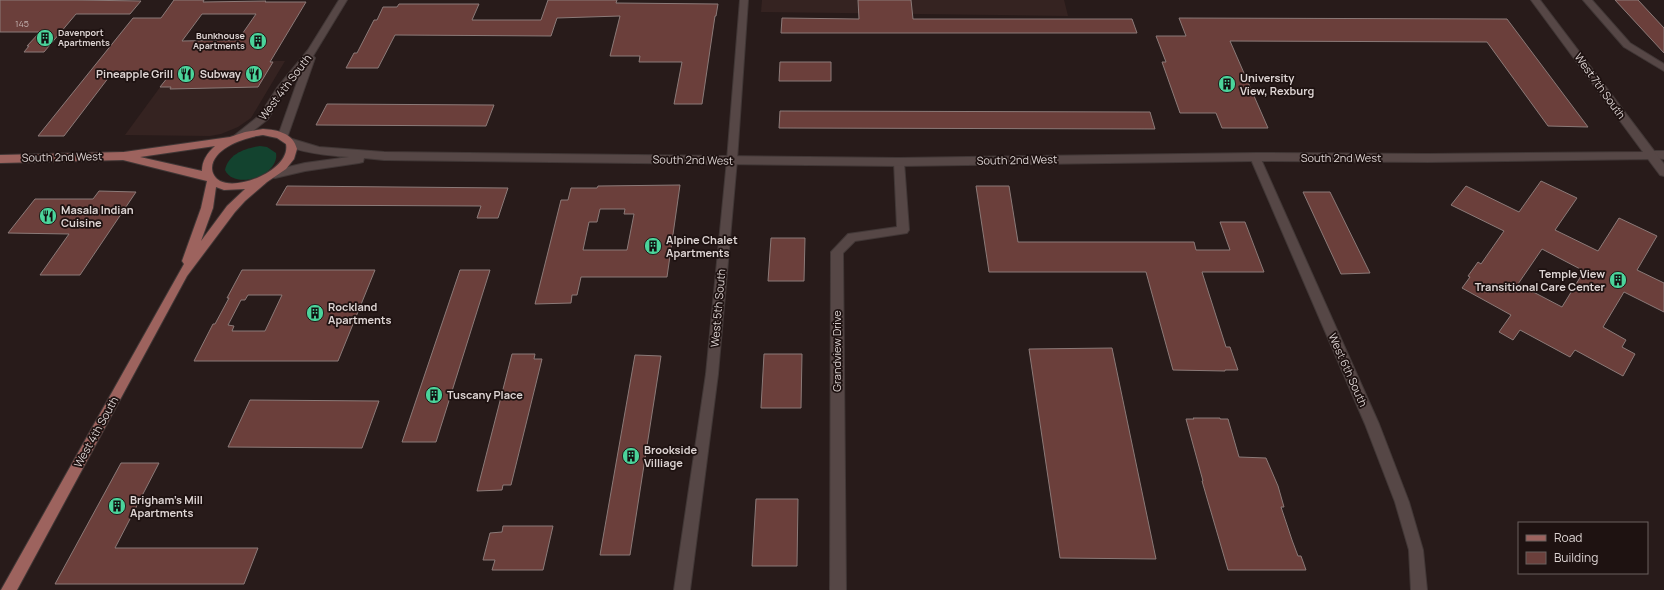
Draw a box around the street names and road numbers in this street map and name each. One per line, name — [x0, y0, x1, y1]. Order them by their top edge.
street label: West 7th South — [1571, 50, 1629, 122]
street label: West 4th South — [255, 51, 314, 123]
street label: South 2nd West — [22, 148, 102, 165]
street label: South 2nd West — [1301, 150, 1381, 165]
street label: South 2nd West — [653, 151, 733, 168]
street label: South 2nd West — [977, 151, 1057, 168]
street label: West 5th South — [707, 268, 728, 348]
street label: Grandview Drive — [829, 310, 844, 392]
street label: West 6th South — [1326, 331, 1371, 409]
street label: West 4th South — [70, 394, 121, 470]

